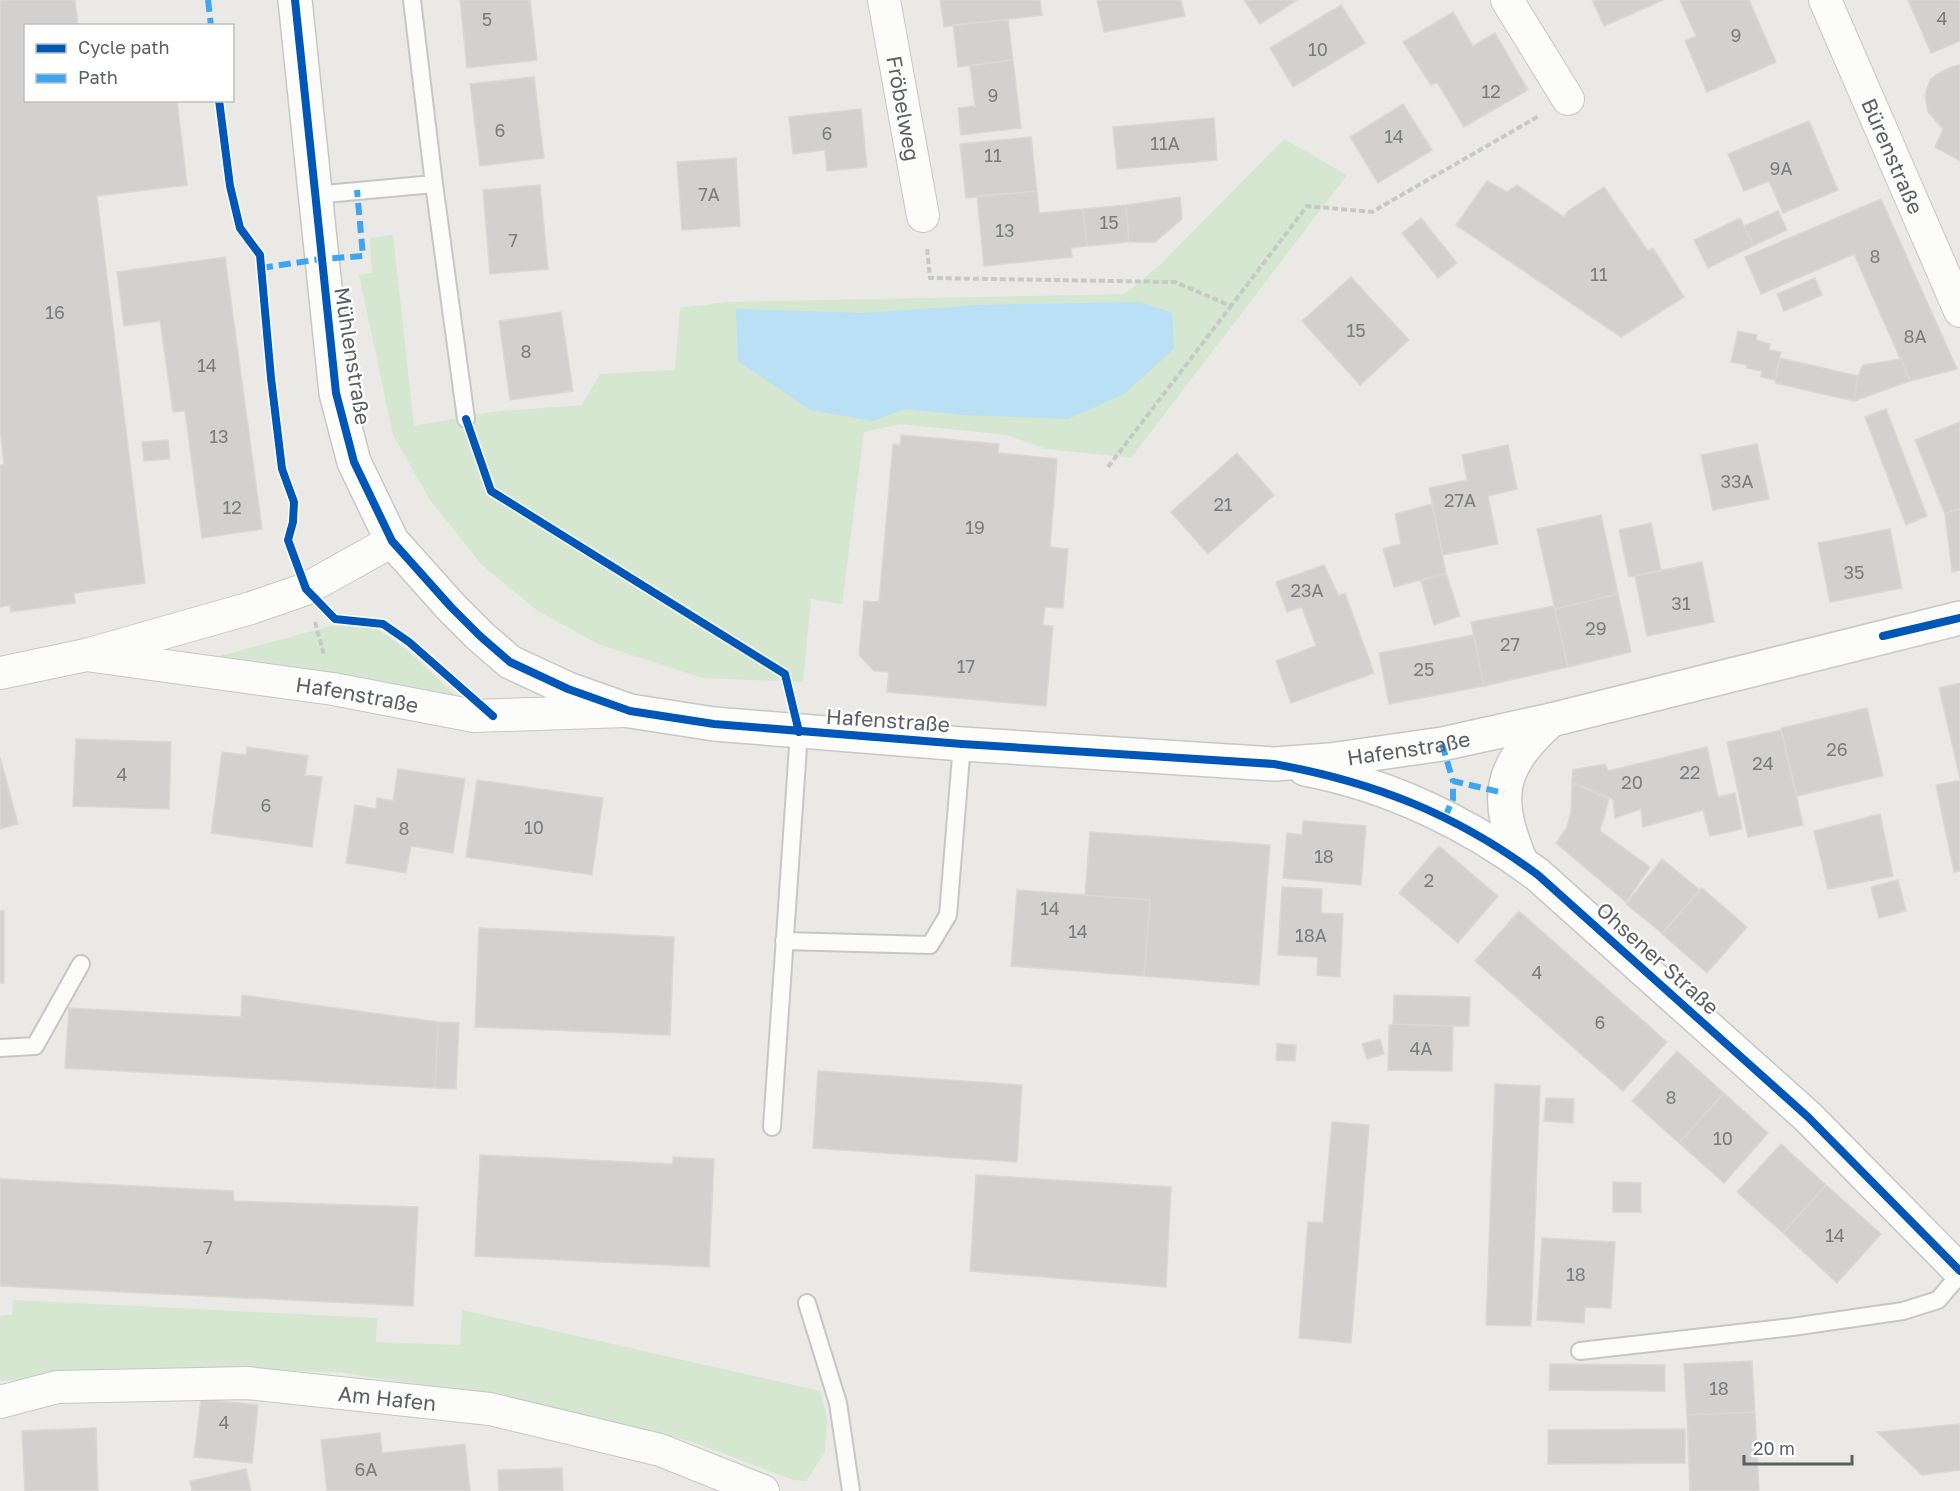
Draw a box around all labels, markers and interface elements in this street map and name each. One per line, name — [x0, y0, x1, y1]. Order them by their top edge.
house number: 4 — [1937, 7, 1948, 29]
house number: 5 — [482, 8, 492, 30]
legend — [24, 24, 234, 102]
house number: 9 — [1731, 24, 1741, 46]
text: Cycle path — [78, 36, 170, 58]
house number: 10 — [1308, 38, 1328, 60]
street label: Fröbelweg — [881, 53, 926, 163]
text: Path — [78, 66, 118, 88]
house number: 12 — [1481, 80, 1501, 102]
house number: 9 — [988, 84, 998, 106]
street label: Bürenstraße — [1856, 94, 1929, 218]
house number: 6 — [495, 119, 505, 141]
house number: 6 — [822, 122, 832, 144]
house number: 14 — [1384, 125, 1404, 147]
house number: 11A — [1150, 132, 1180, 154]
house number: 11 — [984, 144, 1002, 166]
house number: 9A — [1770, 157, 1792, 179]
house number: 7A — [698, 183, 720, 205]
house number: 15 — [1099, 211, 1119, 233]
house number: 13 — [995, 219, 1015, 241]
house number: 7 — [508, 229, 518, 251]
house number: 8 — [1870, 245, 1880, 267]
house number: 11 — [1590, 263, 1608, 285]
street label: Mühlenstraße — [329, 285, 377, 427]
house number: 16 — [45, 301, 65, 323]
house number: 15 — [1346, 319, 1366, 341]
house number: 8A — [1903, 325, 1927, 347]
house number: 8 — [521, 340, 531, 362]
house number: 14 — [197, 354, 217, 376]
house number: 13 — [209, 425, 229, 447]
house number: 33A — [1720, 470, 1754, 492]
house number: 27A — [1444, 489, 1476, 511]
house number: 21 — [1213, 493, 1233, 515]
house number: 12 — [222, 496, 242, 518]
house number: 19 — [965, 516, 985, 538]
house number: 35 — [1844, 561, 1864, 583]
house number: 23A — [1290, 579, 1324, 601]
house number: 31 — [1671, 592, 1691, 614]
house number: 29 — [1585, 617, 1607, 639]
house number: 27 — [1500, 633, 1520, 655]
house number: 17 — [957, 655, 975, 677]
house number: 25 — [1414, 658, 1434, 680]
street label: Hafenstraße — [294, 671, 421, 718]
street label: Hafenstraße — [825, 703, 951, 737]
street label: Hafenstraße — [1345, 725, 1472, 770]
house number: 26 — [1826, 738, 1848, 760]
house number: 24 — [1752, 752, 1774, 774]
house number: 22 — [1680, 761, 1700, 783]
house number: 4 — [117, 763, 128, 785]
house number: 20 — [1621, 771, 1643, 793]
house number: 6 — [261, 794, 271, 816]
house number: 10 — [524, 816, 544, 838]
house number: 8 — [399, 817, 409, 839]
house number: 18 — [1314, 845, 1334, 867]
house number: 2 — [1424, 869, 1434, 891]
street label: Ohsener Straße — [1591, 896, 1725, 1020]
house number: 14 — [1040, 897, 1060, 919]
house number: 14 — [1068, 920, 1088, 942]
house number: 18A — [1295, 924, 1327, 946]
house number: 4 — [1532, 961, 1543, 983]
house number: 6 — [1595, 1011, 1605, 1033]
house number: 4A — [1409, 1037, 1433, 1059]
house number: 8 — [1666, 1086, 1676, 1108]
house number: 10 — [1713, 1127, 1733, 1149]
house number: 14 — [1825, 1224, 1845, 1246]
house number: 7 — [203, 1236, 213, 1258]
house number: 18 — [1566, 1263, 1586, 1285]
house number: 18 — [1709, 1377, 1729, 1399]
street label: Am Hafen — [337, 1380, 437, 1416]
house number: 4 — [219, 1411, 230, 1433]
scale bar — [1744, 1428, 1852, 1466]
text: 20 m — [1753, 1437, 1795, 1459]
house number: 6A — [355, 1458, 377, 1480]

